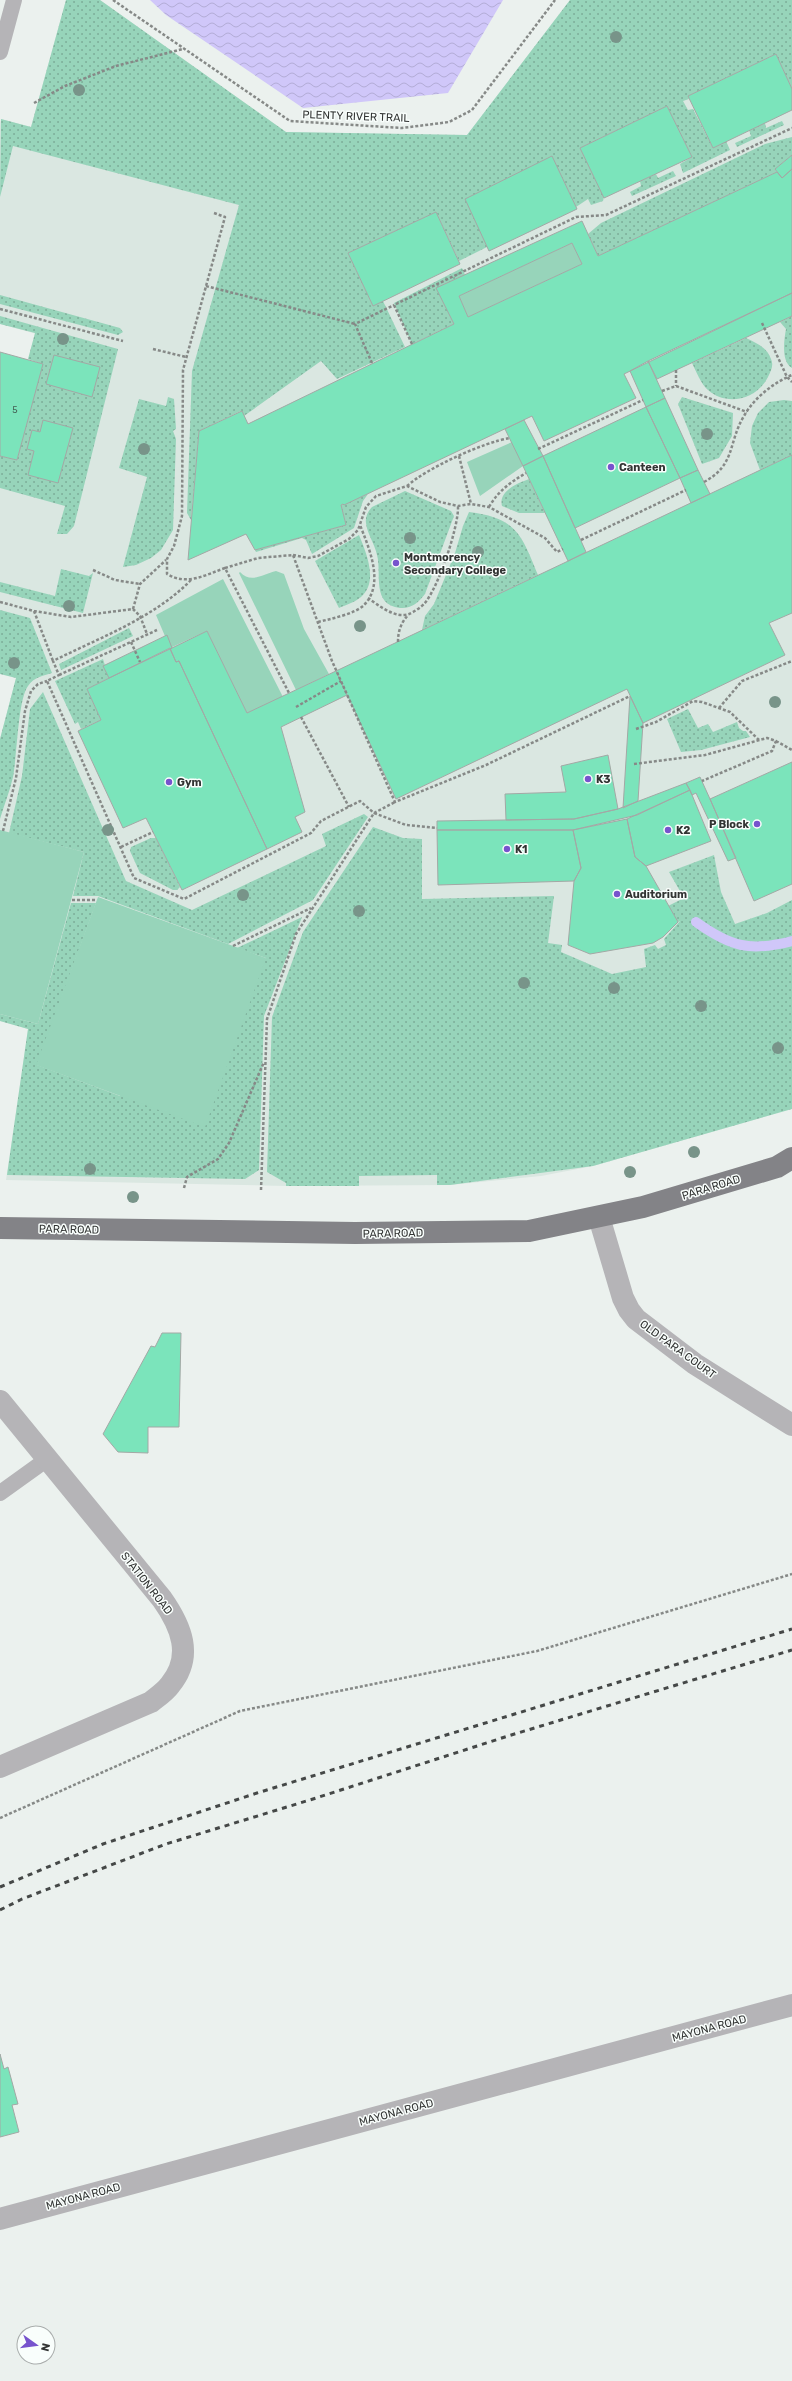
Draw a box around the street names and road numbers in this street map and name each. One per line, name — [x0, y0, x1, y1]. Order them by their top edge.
street label: PLENTY RIVER TRAIL — [302, 108, 410, 125]
street label: PARA ROAD — [680, 1172, 742, 1203]
street label: PARA ROAD — [39, 1222, 99, 1237]
street label: PARA ROAD — [363, 1226, 423, 1241]
street label: OLD PARA COURT — [637, 1317, 719, 1382]
street label: STATION ROAD — [118, 1550, 175, 1617]
street label: MAYONA ROAD — [671, 2012, 748, 2045]
street label: MAYONA ROAD — [358, 2096, 435, 2129]
street label: MAYONA ROAD — [45, 2180, 122, 2213]

